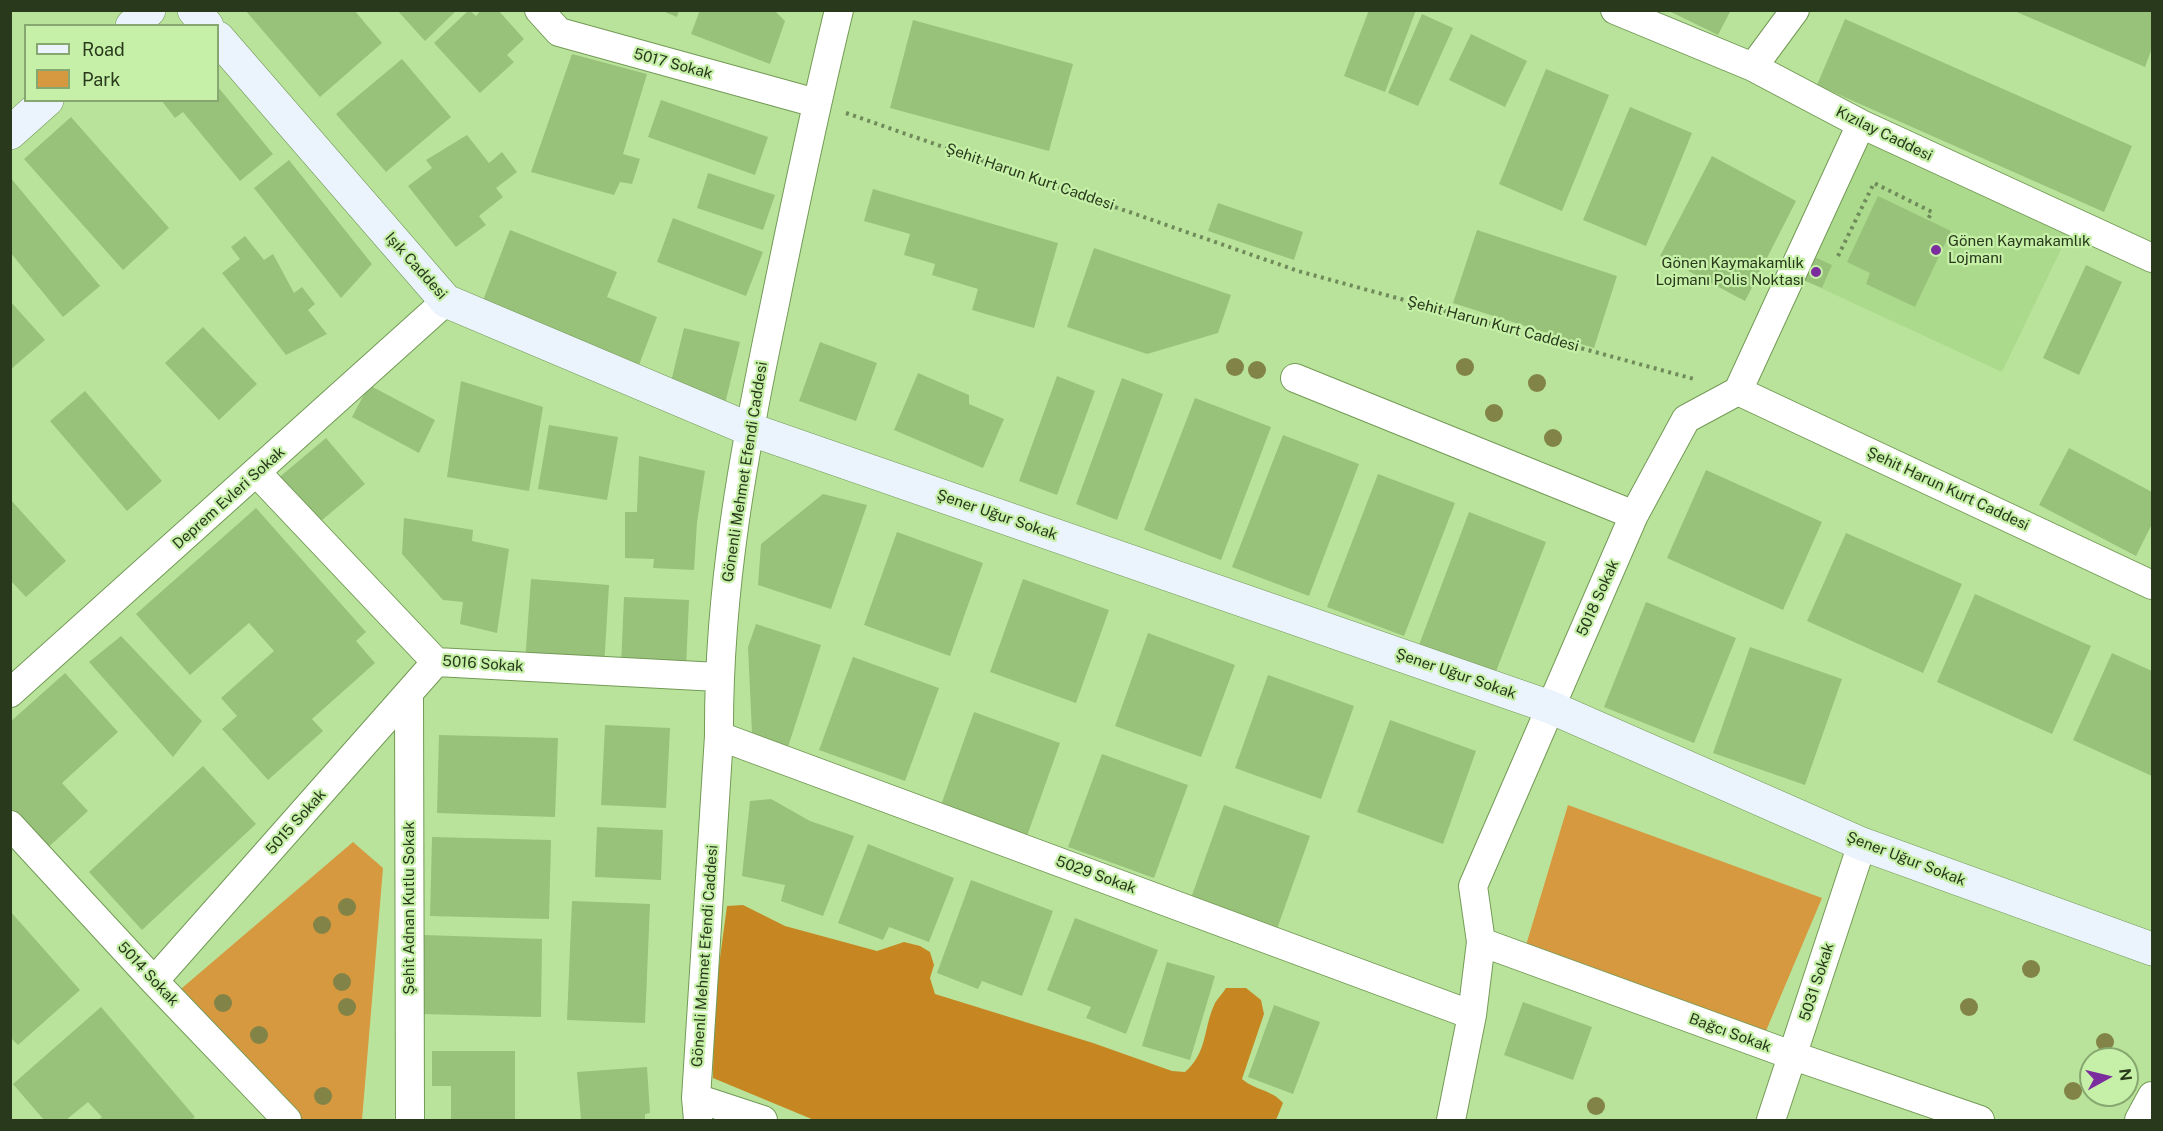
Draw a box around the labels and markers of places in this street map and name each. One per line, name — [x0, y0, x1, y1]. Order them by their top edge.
place label: Gönen Kaymakamlık Lojmanı — [1948, 232, 2090, 267]
marker: Gönen Kaymakamlık Lojmanı — [1929, 243, 1943, 257]
place label: Gönen Kaymakamlık Lojmanı Polis Noktası — [1656, 254, 1804, 289]
marker: Gönen Kaymakamlık Lojmanı Polis Noktası — [1809, 265, 1823, 279]

